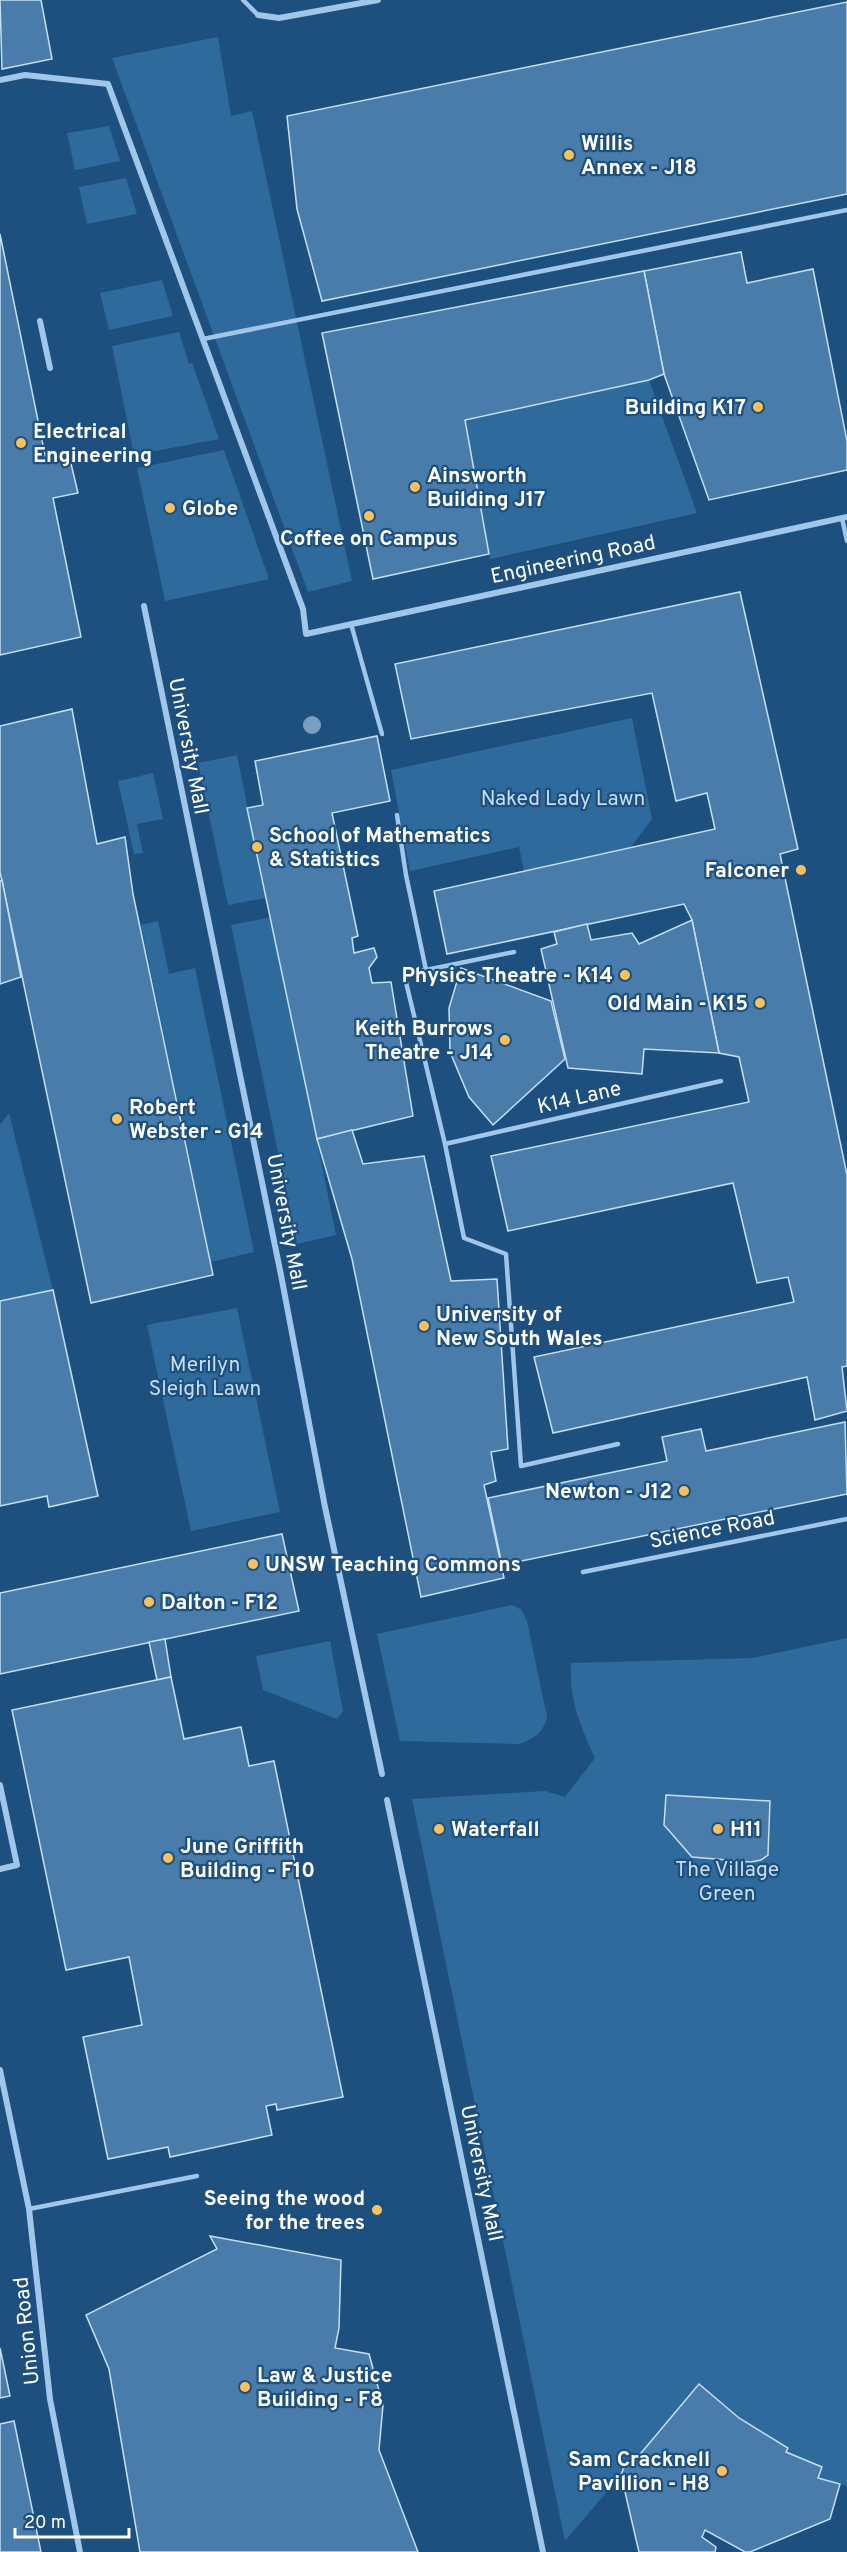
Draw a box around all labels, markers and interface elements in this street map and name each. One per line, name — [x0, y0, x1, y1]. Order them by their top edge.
place label: Willis Annex - J18 — [581, 131, 697, 182]
marker: Willis Annex - J18 — [562, 148, 576, 162]
place label: Building K17 — [625, 395, 746, 422]
marker: Building K17 — [751, 400, 765, 414]
place label: Electrical Engineering — [33, 419, 152, 470]
marker: Electrical Engineering — [14, 436, 28, 450]
place label: Ainsworth Building J17 — [427, 463, 545, 514]
marker: Ainsworth Building J17 — [408, 480, 422, 494]
place label: Globe — [182, 496, 238, 523]
marker: Globe — [163, 501, 177, 515]
marker: Coffee on Campus — [362, 509, 376, 523]
place label: Coffee on Campus — [280, 526, 458, 553]
street label: Engineering Road — [488, 530, 658, 591]
street label: University Mall — [161, 676, 214, 817]
park label: Naked Lady Lawn — [481, 786, 645, 813]
place label: School of Mathematics & Statistics — [269, 823, 491, 874]
marker: School of Mathematics & Statistics — [250, 840, 264, 854]
place label: Falconer — [705, 858, 789, 885]
marker: Falconer — [794, 863, 808, 877]
place label: Physics Theatre - K14 — [401, 963, 613, 990]
marker: Physics Theatre - K14 — [618, 968, 632, 982]
place label: Old Main - K15 — [607, 991, 748, 1018]
marker: Old Main - K15 — [753, 996, 767, 1010]
place label: Keith Burrows Theatre - J14 — [355, 1016, 493, 1067]
marker: Keith Burrows Theatre - J14 — [498, 1033, 512, 1047]
street label: K14 Lane — [535, 1076, 624, 1121]
place label: Robert Webster - G14 — [129, 1095, 264, 1146]
marker: Robert Webster - G14 — [110, 1112, 124, 1126]
street label: University Mall — [259, 1152, 312, 1293]
place label: University of New South Wales — [436, 1302, 603, 1353]
marker: University of New South Wales — [417, 1319, 431, 1333]
park label: Merilyn Sleigh Lawn — [149, 1352, 261, 1403]
place label: Newton - J12 — [545, 1479, 672, 1506]
marker: Newton - J12 — [677, 1484, 691, 1498]
street label: Science Road — [647, 1505, 777, 1556]
place label: UNSW Teaching Commons — [265, 1552, 521, 1579]
marker: UNSW Teaching Commons — [246, 1557, 260, 1571]
place label: Dalton - F12 — [161, 1590, 278, 1617]
marker: Dalton - F12 — [142, 1595, 156, 1609]
place label: Waterfall — [451, 1817, 540, 1844]
place label: H11 — [730, 1817, 762, 1844]
marker: Waterfall — [432, 1822, 446, 1836]
marker: H11 — [711, 1822, 725, 1836]
place label: June Griffith Building - F10 — [180, 1834, 315, 1885]
marker: June Griffith Building - F10 — [161, 1851, 175, 1865]
park label: The Village Green — [675, 1857, 779, 1908]
street label: University Mall — [453, 2103, 508, 2244]
place label: Seeing the wood for the trees — [204, 2186, 365, 2237]
marker: Seeing the wood for the trees — [370, 2203, 384, 2217]
street label: Union Road — [8, 2275, 47, 2386]
place label: Law & Justice Building - F8 — [257, 2363, 393, 2414]
marker: Law & Justice Building - F8 — [238, 2380, 252, 2394]
place label: Sam Cracknell Pavillion - H8 — [568, 2447, 710, 2498]
marker: Sam Cracknell Pavillion - H8 — [715, 2464, 729, 2478]
scale bar — [15, 2501, 129, 2539]
text: 20 m — [24, 2512, 66, 2535]

